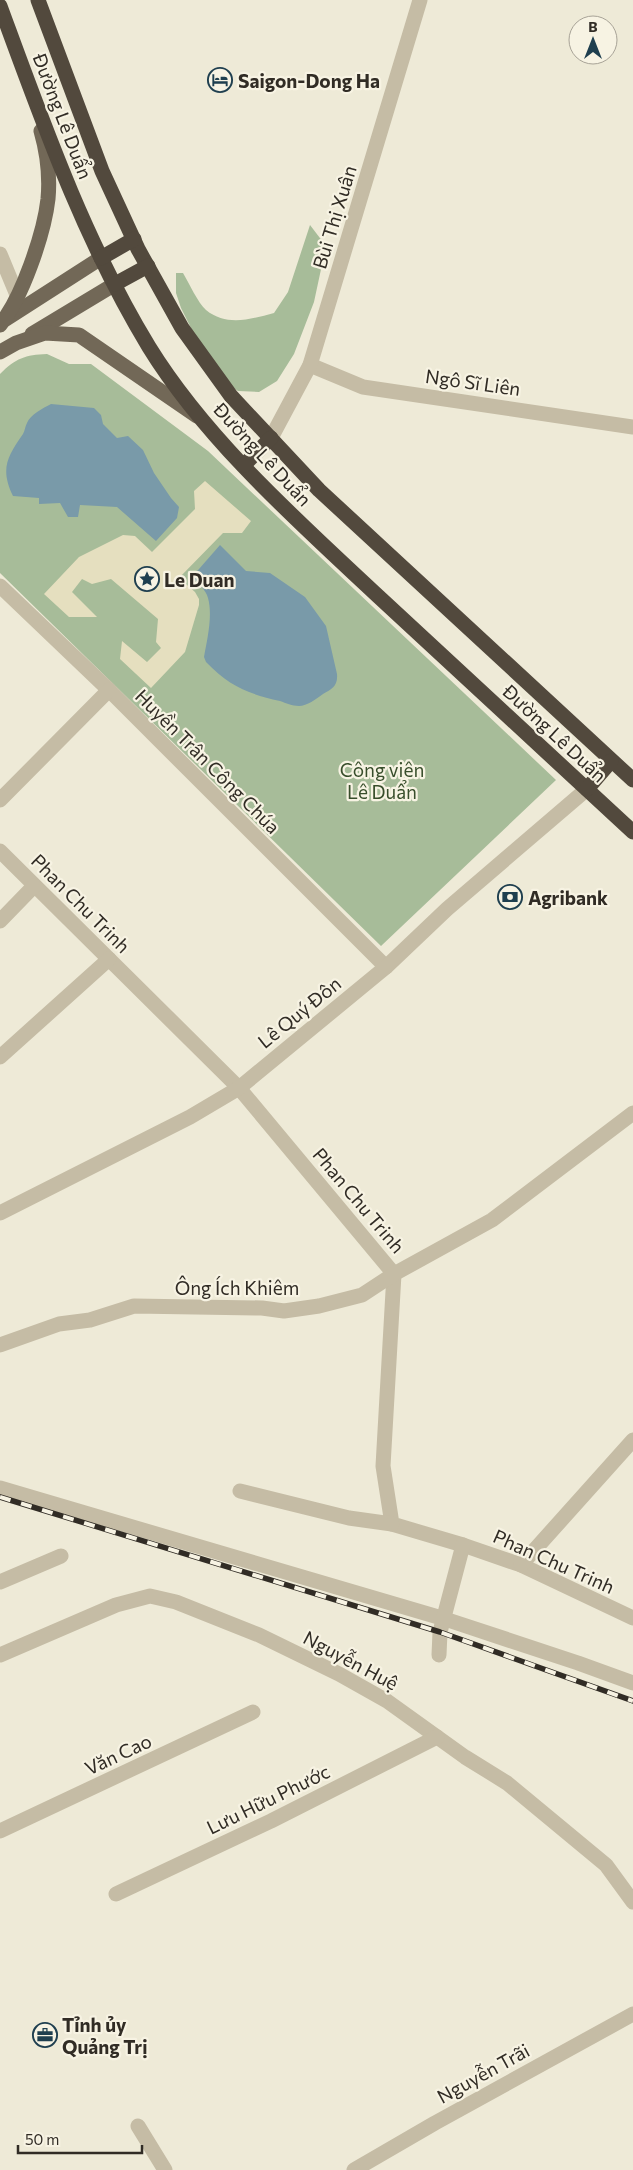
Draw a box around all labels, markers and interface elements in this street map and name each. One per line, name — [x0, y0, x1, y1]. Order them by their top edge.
north arrow — [568, 15, 618, 65]
text: B — [588, 18, 598, 35]
street label: Đường Lê Duẩn — [28, 49, 98, 182]
hotel icon: Saigon-Dong Ha — [207, 67, 233, 93]
place label: Saigon-Dong Ha — [238, 69, 380, 92]
street label: Bùi Thị Xuân — [307, 162, 361, 272]
street label: Ngô Sĩ Liên — [424, 364, 522, 400]
street label: Đường Lê Duẩn — [209, 397, 317, 510]
place icon: Le Duan — [134, 566, 160, 592]
place label: Le Duan — [164, 568, 234, 591]
street label: Đường Lê Duẩn — [498, 679, 611, 787]
street label: Huyền Trân Công Chúa — [131, 684, 285, 838]
park label: Công viên Lê Duẩn — [340, 758, 424, 803]
street label: Phan Chu Trinh — [27, 849, 135, 957]
bank icon: Agribank — [497, 884, 523, 910]
place label: Agribank — [528, 886, 608, 909]
street label: Lê Quý Đôn — [253, 971, 345, 1053]
street label: Phan Chu Trinh — [308, 1143, 410, 1257]
street label: Ông Ích Khiêm — [175, 1275, 299, 1299]
street label: Phan Chu Trinh — [490, 1524, 618, 1598]
street label: Nguyễn Huệ — [300, 1625, 402, 1695]
street label: Văn Cao — [81, 1729, 155, 1779]
street label: Lưu Hữu Phước — [203, 1759, 333, 1839]
place label: Tỉnh ủy Quảng Trị — [62, 2013, 147, 2059]
office icon: Tỉnh ủy Quảng Trị — [32, 2022, 58, 2048]
street label: Nguyễn Trãi — [433, 2038, 533, 2108]
scale bar — [18, 2122, 141, 2154]
text: 50 m — [25, 2130, 59, 2148]

